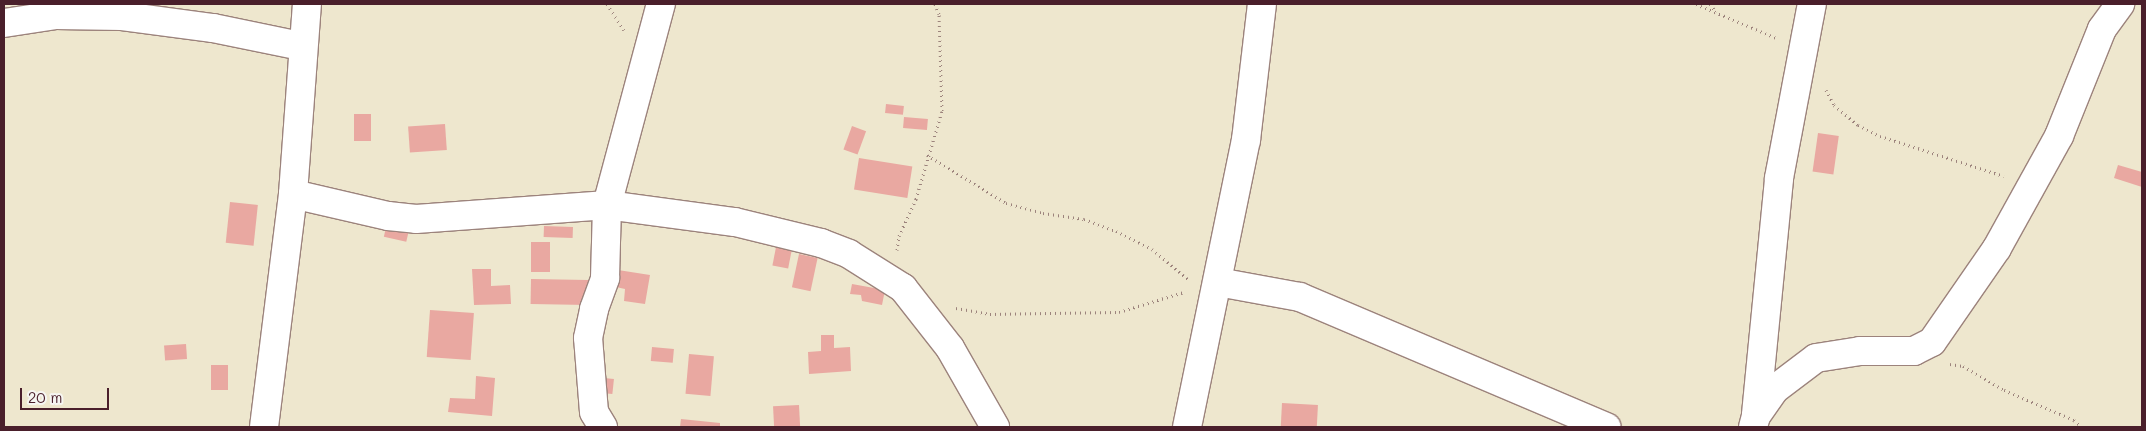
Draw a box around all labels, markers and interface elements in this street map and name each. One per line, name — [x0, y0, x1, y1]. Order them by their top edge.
scale bar — [22, 378, 111, 410]
text: 20 m — [28, 387, 62, 407]

